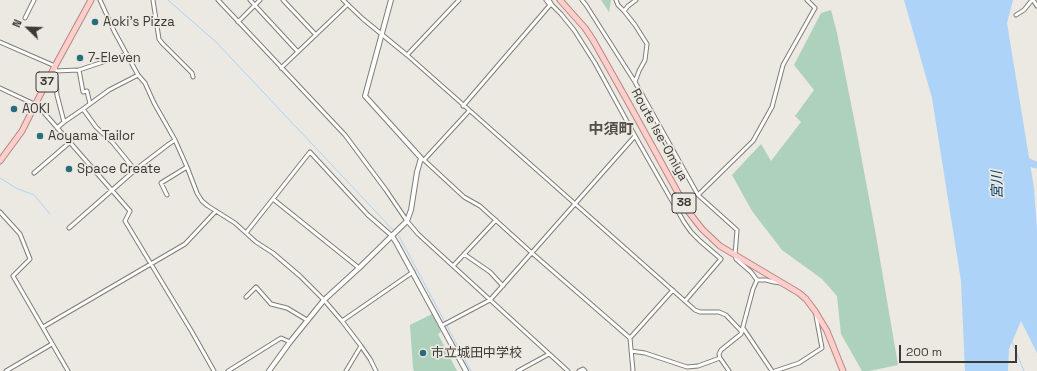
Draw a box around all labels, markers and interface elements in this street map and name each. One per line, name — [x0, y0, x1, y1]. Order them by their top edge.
north arrow — [8, 8, 48, 48]
place label: Aoki's Pizza — [103, 14, 175, 30]
text: N — [9, 17, 25, 29]
marker: Aoki's Pizza — [90, 17, 100, 27]
place label: 7-Eleven — [88, 50, 141, 66]
marker: 7-Eleven — [75, 53, 85, 63]
road number: 37 — [36, 72, 58, 92]
street label: Route Ise-Omiya — [627, 86, 691, 184]
place label: AOKI — [22, 101, 50, 117]
marker: AOKI — [9, 104, 19, 114]
district label: 中須町 — [589, 121, 633, 139]
place label: Aoyama Tailor — [48, 128, 135, 144]
marker: Aoyama Tailor — [35, 131, 45, 141]
place label: Space Create — [77, 161, 161, 177]
marker: Space Create — [64, 164, 74, 174]
water label: 宮川 — [989, 171, 1007, 199]
road number: 38 — [672, 193, 696, 213]
scale bar — [901, 337, 1019, 363]
text: 200 m — [906, 344, 942, 360]
place label: 市立城田中学校 — [431, 345, 522, 361]
marker: 市立城田中学校 — [418, 348, 428, 358]

